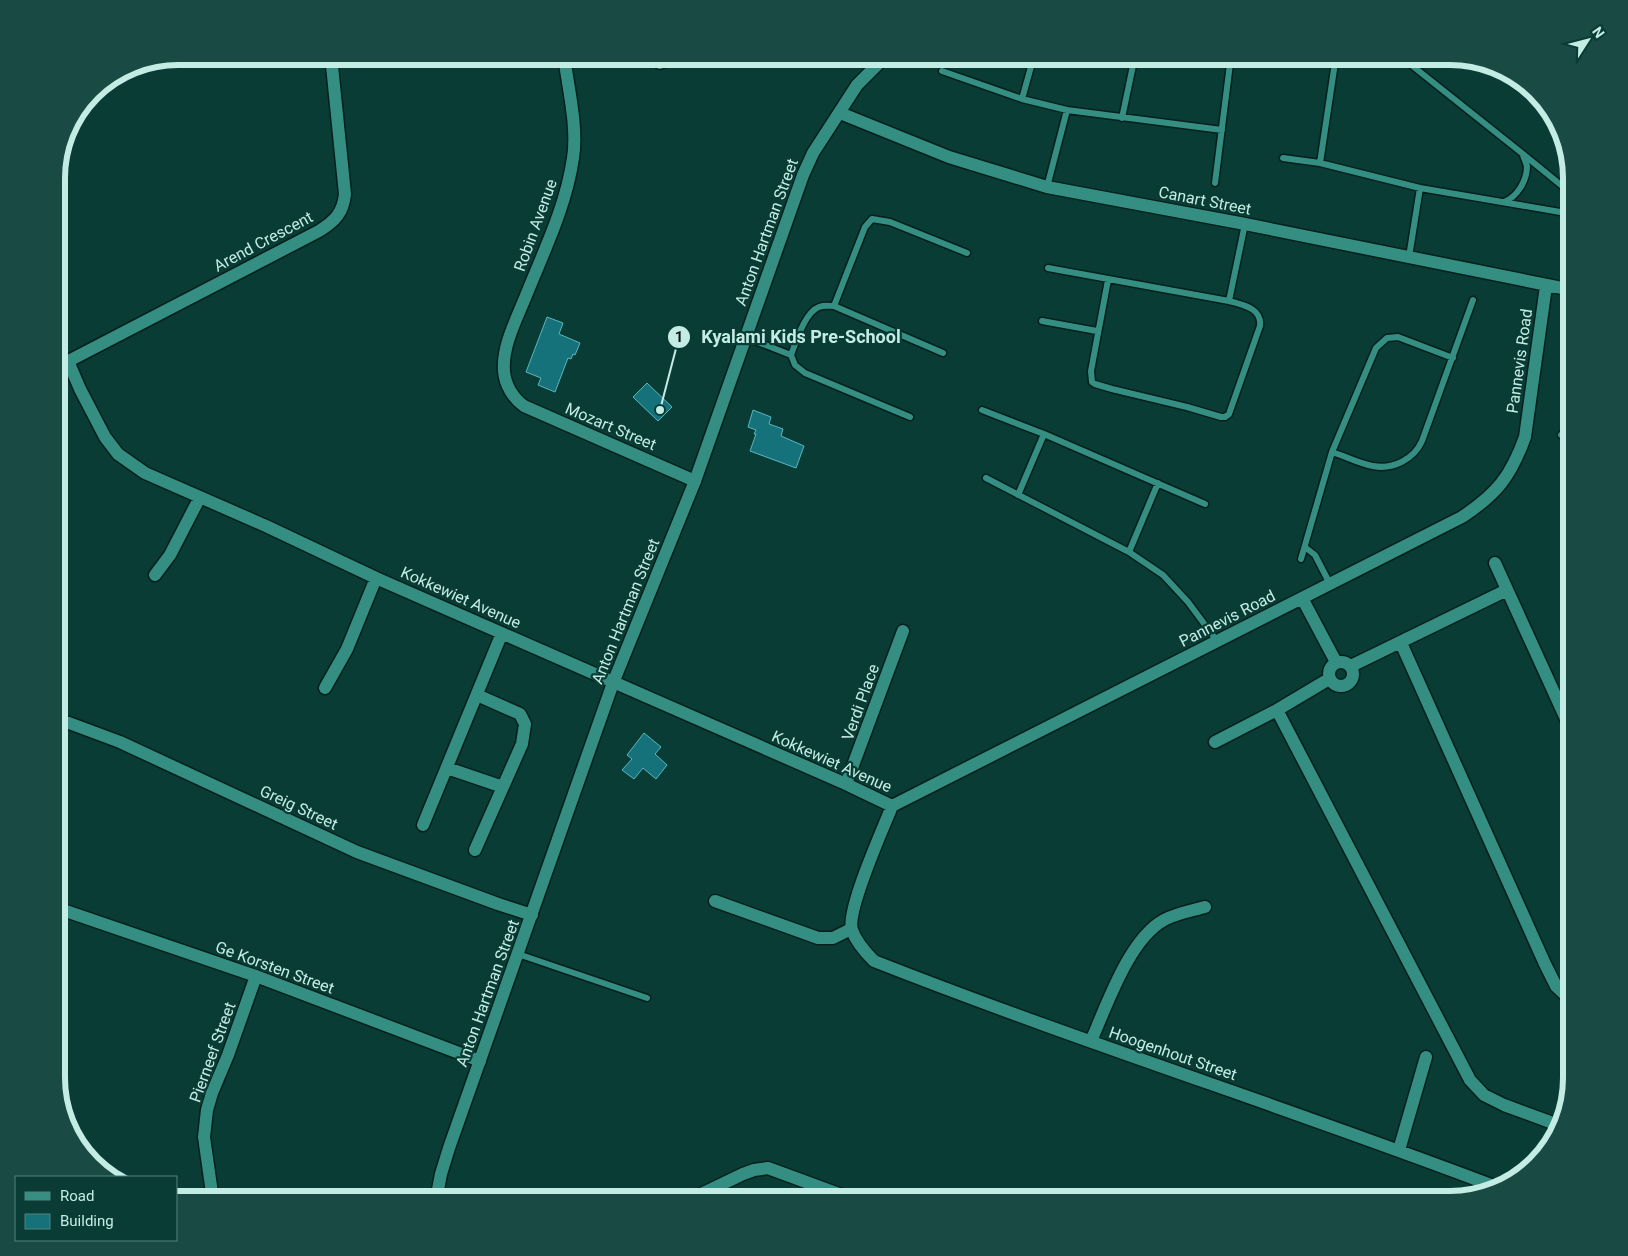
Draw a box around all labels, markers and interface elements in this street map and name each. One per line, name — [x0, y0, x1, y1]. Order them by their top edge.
north arrow — [1563, 15, 1613, 65]
text: N — [1589, 24, 1608, 41]
street label: Anton Hartman Street — [731, 156, 802, 308]
street label: Robin Avenue — [510, 176, 561, 274]
street label: Canart Street — [1157, 182, 1253, 219]
street label: Arend Crescent — [210, 207, 316, 276]
street label: Pannevis Road — [1503, 308, 1536, 415]
callout: Kyalami Kids Pre-School — [666, 320, 911, 353]
text: Kyalami Kids Pre-School — [701, 326, 901, 347]
text: 1 — [675, 328, 683, 346]
street label: Mozart Street — [563, 399, 659, 454]
street label: Anton Hartman Street — [588, 536, 663, 687]
street label: Kokkewiet Avenue — [398, 562, 524, 632]
street label: Pannevis Road — [1176, 586, 1278, 651]
street label: Verdi Place — [838, 661, 883, 743]
street label: Kokkewiet Avenue — [769, 726, 895, 796]
street label: Greig Street — [257, 781, 341, 834]
street label: Anton Hartman Street — [452, 917, 523, 1069]
street label: Ge Korsten Street — [213, 937, 337, 998]
street label: Pierneef Street — [186, 999, 239, 1105]
street label: Hoogenhout Street — [1106, 1023, 1239, 1084]
legend — [15, 1176, 178, 1241]
text: Road — [60, 1187, 94, 1205]
text: Building — [60, 1212, 114, 1230]

